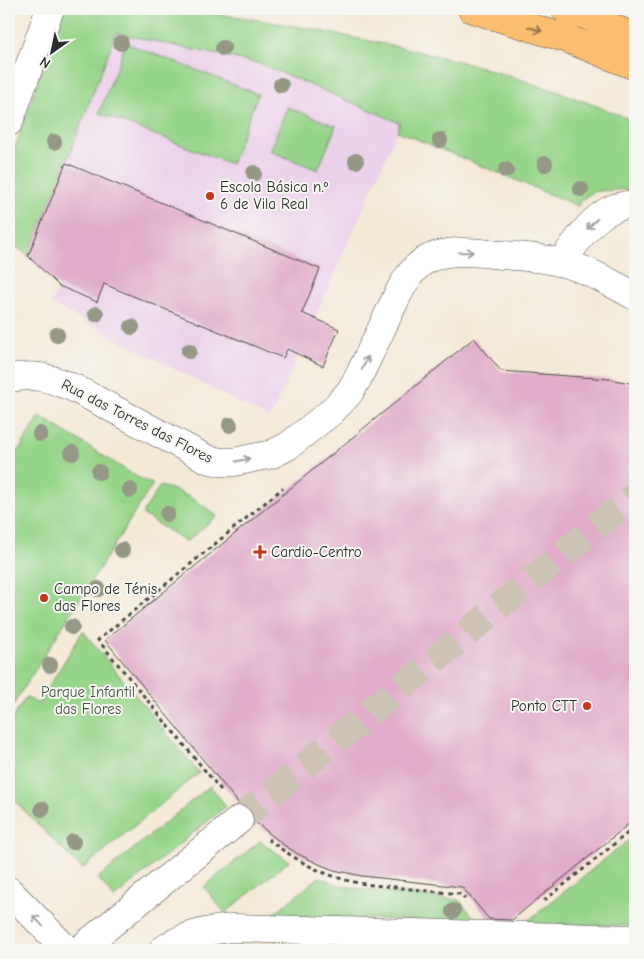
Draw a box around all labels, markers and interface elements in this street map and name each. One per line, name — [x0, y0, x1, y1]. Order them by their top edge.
one-way arrow — [527, 24, 543, 34]
north arrow — [28, 28, 78, 78]
text: N — [37, 53, 54, 72]
place label: Escola Básica n.º 6 de Vila Real — [220, 178, 329, 213]
marker: Escola Básica n.º 6 de Vila Real — [204, 190, 216, 202]
one-way arrow — [586, 218, 599, 230]
one-way arrow — [458, 248, 474, 257]
one-way arrow — [361, 356, 370, 371]
street label: Rua das Torres das Flores — [58, 375, 216, 467]
one-way arrow — [235, 455, 251, 465]
place label: Cardio-Centro — [271, 543, 362, 561]
marker: Cardio-Centro — [253, 545, 267, 559]
place label: Campo de Ténis das Flores — [54, 580, 157, 615]
marker: Campo de Ténis das Flores — [38, 592, 50, 604]
park label: Parque Infantil das Flores — [41, 683, 135, 718]
place label: Ponto CTT — [511, 697, 577, 715]
marker: Ponto CTT — [581, 700, 593, 712]
one-way arrow — [32, 915, 44, 927]

